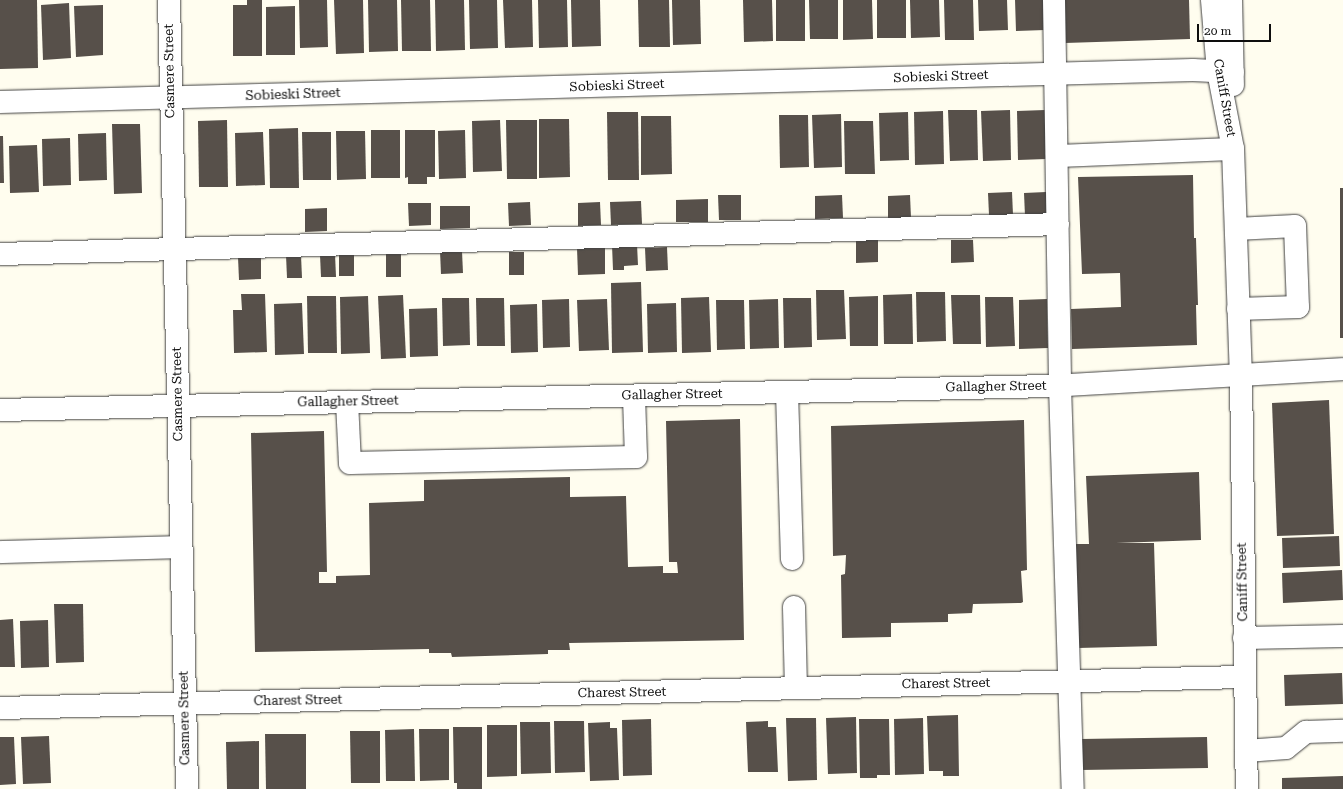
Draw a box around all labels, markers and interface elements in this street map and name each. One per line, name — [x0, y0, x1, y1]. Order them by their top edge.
scale bar — [1199, 16, 1273, 42]
street label: Casmere Street — [161, 24, 179, 118]
text: 20 m — [1204, 24, 1231, 38]
street label: Caniff Street — [1209, 58, 1239, 138]
street label: Sobieski Street — [893, 68, 989, 86]
street label: Sobieski Street — [569, 77, 665, 95]
street label: Sobieski Street — [245, 86, 341, 104]
street label: Casmere Street — [169, 347, 187, 441]
street label: Gallagher Street — [945, 378, 1047, 396]
street label: Gallagher Street — [621, 386, 723, 404]
street label: Gallagher Street — [297, 393, 399, 411]
street label: Caniff Street — [1235, 542, 1251, 622]
street label: Casmere Street — [176, 671, 194, 765]
street label: Charest Street — [902, 675, 990, 693]
street label: Charest Street — [578, 684, 666, 702]
street label: Charest Street — [254, 692, 342, 710]

